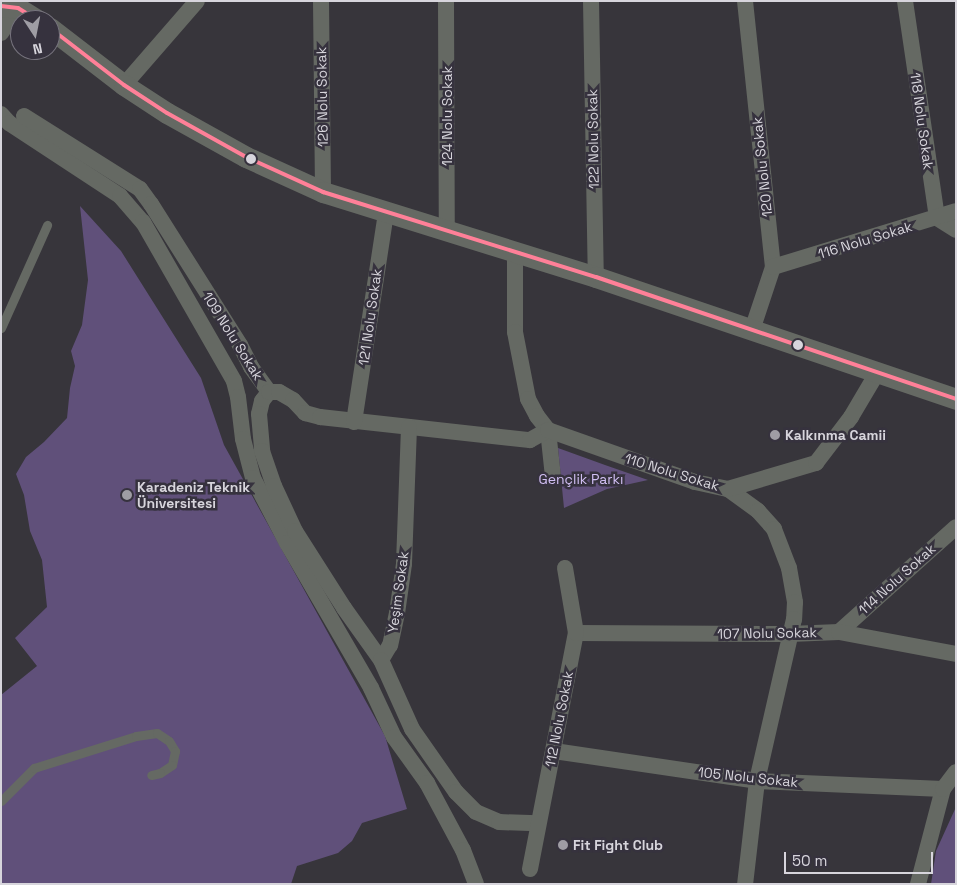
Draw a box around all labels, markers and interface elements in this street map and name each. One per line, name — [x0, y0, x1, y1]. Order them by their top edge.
north arrow — [10, 10, 60, 60]
text: N — [31, 39, 44, 58]
street label: 126 Nolu Sokak — [313, 47, 331, 147]
street label: 124 Nolu Sokak — [439, 66, 455, 166]
street label: 118 Nolu Sokak — [907, 71, 937, 171]
street label: 122 Nolu Sokak — [584, 89, 602, 189]
street label: 120 Nolu Sokak — [748, 116, 776, 218]
unlabelled marker — [246, 154, 256, 164]
street label: 116 Nolu Sokak — [816, 218, 914, 262]
street label: 121 Nolu Sokak — [355, 268, 385, 366]
street label: 109 Nolu Sokak — [199, 289, 267, 383]
unlabelled marker — [793, 340, 803, 350]
place label: Kalkınma Camii — [785, 427, 886, 443]
marker: Kalkınma Camii — [769, 429, 781, 441]
street label: 110 Nolu Sokak — [623, 450, 721, 494]
park label: Gençlik Parkı — [538, 471, 624, 487]
place label: Karadeniz Teknik Üniversitesi — [137, 479, 250, 512]
marker: Karadeniz Teknik Üniversitesi — [121, 489, 133, 501]
street label: 114 Nolu Sokak — [855, 540, 939, 618]
street label: Yeşim Sokak — [384, 550, 412, 634]
street label: 107 Nolu Sokak — [717, 624, 817, 642]
street label: 112 Nolu Sokak — [541, 670, 577, 768]
street label: 105 Nolu Sokak — [697, 763, 799, 791]
place label: Fit Fight Club — [573, 837, 663, 853]
marker: Fit Fight Club — [557, 839, 569, 851]
scale bar — [787, 842, 936, 874]
text: 50 m — [792, 851, 827, 870]

